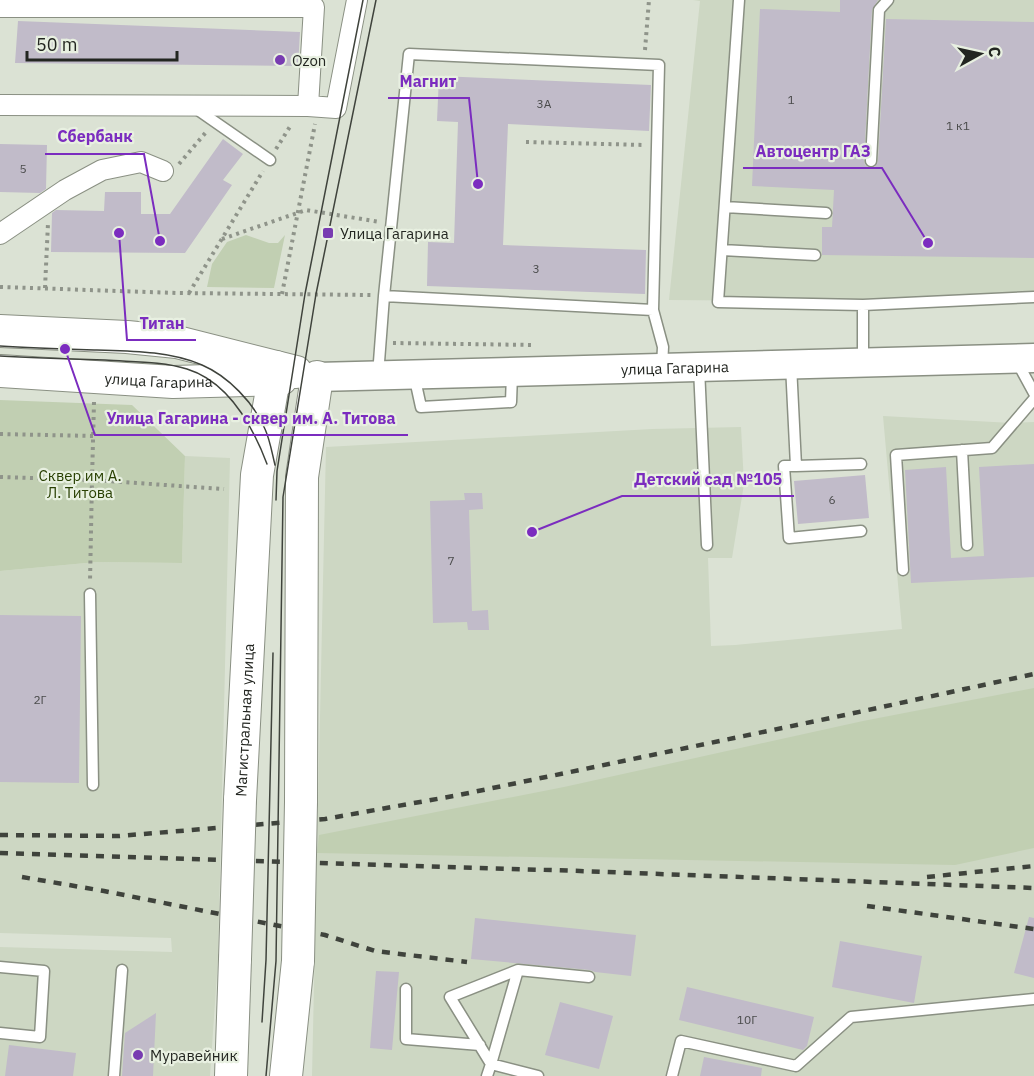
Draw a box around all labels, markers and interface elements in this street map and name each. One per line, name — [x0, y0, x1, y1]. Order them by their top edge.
scale bar — [27, 24, 177, 62]
north arrow — [950, 24, 1010, 84]
text: 50 m — [36, 33, 78, 56]
text: С — [984, 45, 1005, 58]
place label: Ozon — [292, 51, 326, 70]
marker: Ozon — [273, 53, 287, 67]
callout: Магнит — [388, 64, 469, 98]
text: Магнит — [400, 71, 457, 91]
house number: 1 — [787, 92, 795, 107]
house number: 3А — [537, 96, 552, 111]
house number: 1 к1 — [946, 118, 970, 133]
callout: Сбербанк — [45, 120, 144, 154]
text: Сбербанк — [57, 126, 133, 146]
callout: Автоцентр ГАЗ — [743, 134, 882, 168]
text: Автоцентр ГАЗ — [756, 141, 871, 161]
house number: 5 — [19, 161, 27, 176]
place label: Улица Гагарина — [340, 224, 449, 243]
marker: Улица Гагарина — [321, 226, 335, 240]
house number: 3 — [532, 261, 540, 276]
callout: Титан — [127, 306, 196, 340]
text: Титан — [139, 313, 185, 333]
street label: улица Гагарина — [621, 357, 729, 378]
street label: улица Гагарина — [104, 368, 213, 392]
callout: Улица Гагарина - сквер им. А. Титова — [95, 401, 408, 435]
text: Улица Гагарина - сквер им. А. Титова — [106, 408, 396, 428]
callout: Детский сад №105 — [622, 462, 794, 496]
park label: Сквер им А. Л. Титова — [38, 466, 122, 502]
text: Детский сад №105 — [634, 469, 782, 489]
house number: 6 — [828, 492, 836, 507]
house number: 7 — [447, 553, 455, 568]
street label: Магистральная улица — [231, 643, 258, 797]
house number: 2Г — [33, 692, 47, 707]
house number: 10Г — [737, 1012, 757, 1027]
place label: Муравейник — [150, 1046, 238, 1065]
marker: Муравейник — [131, 1048, 145, 1062]

